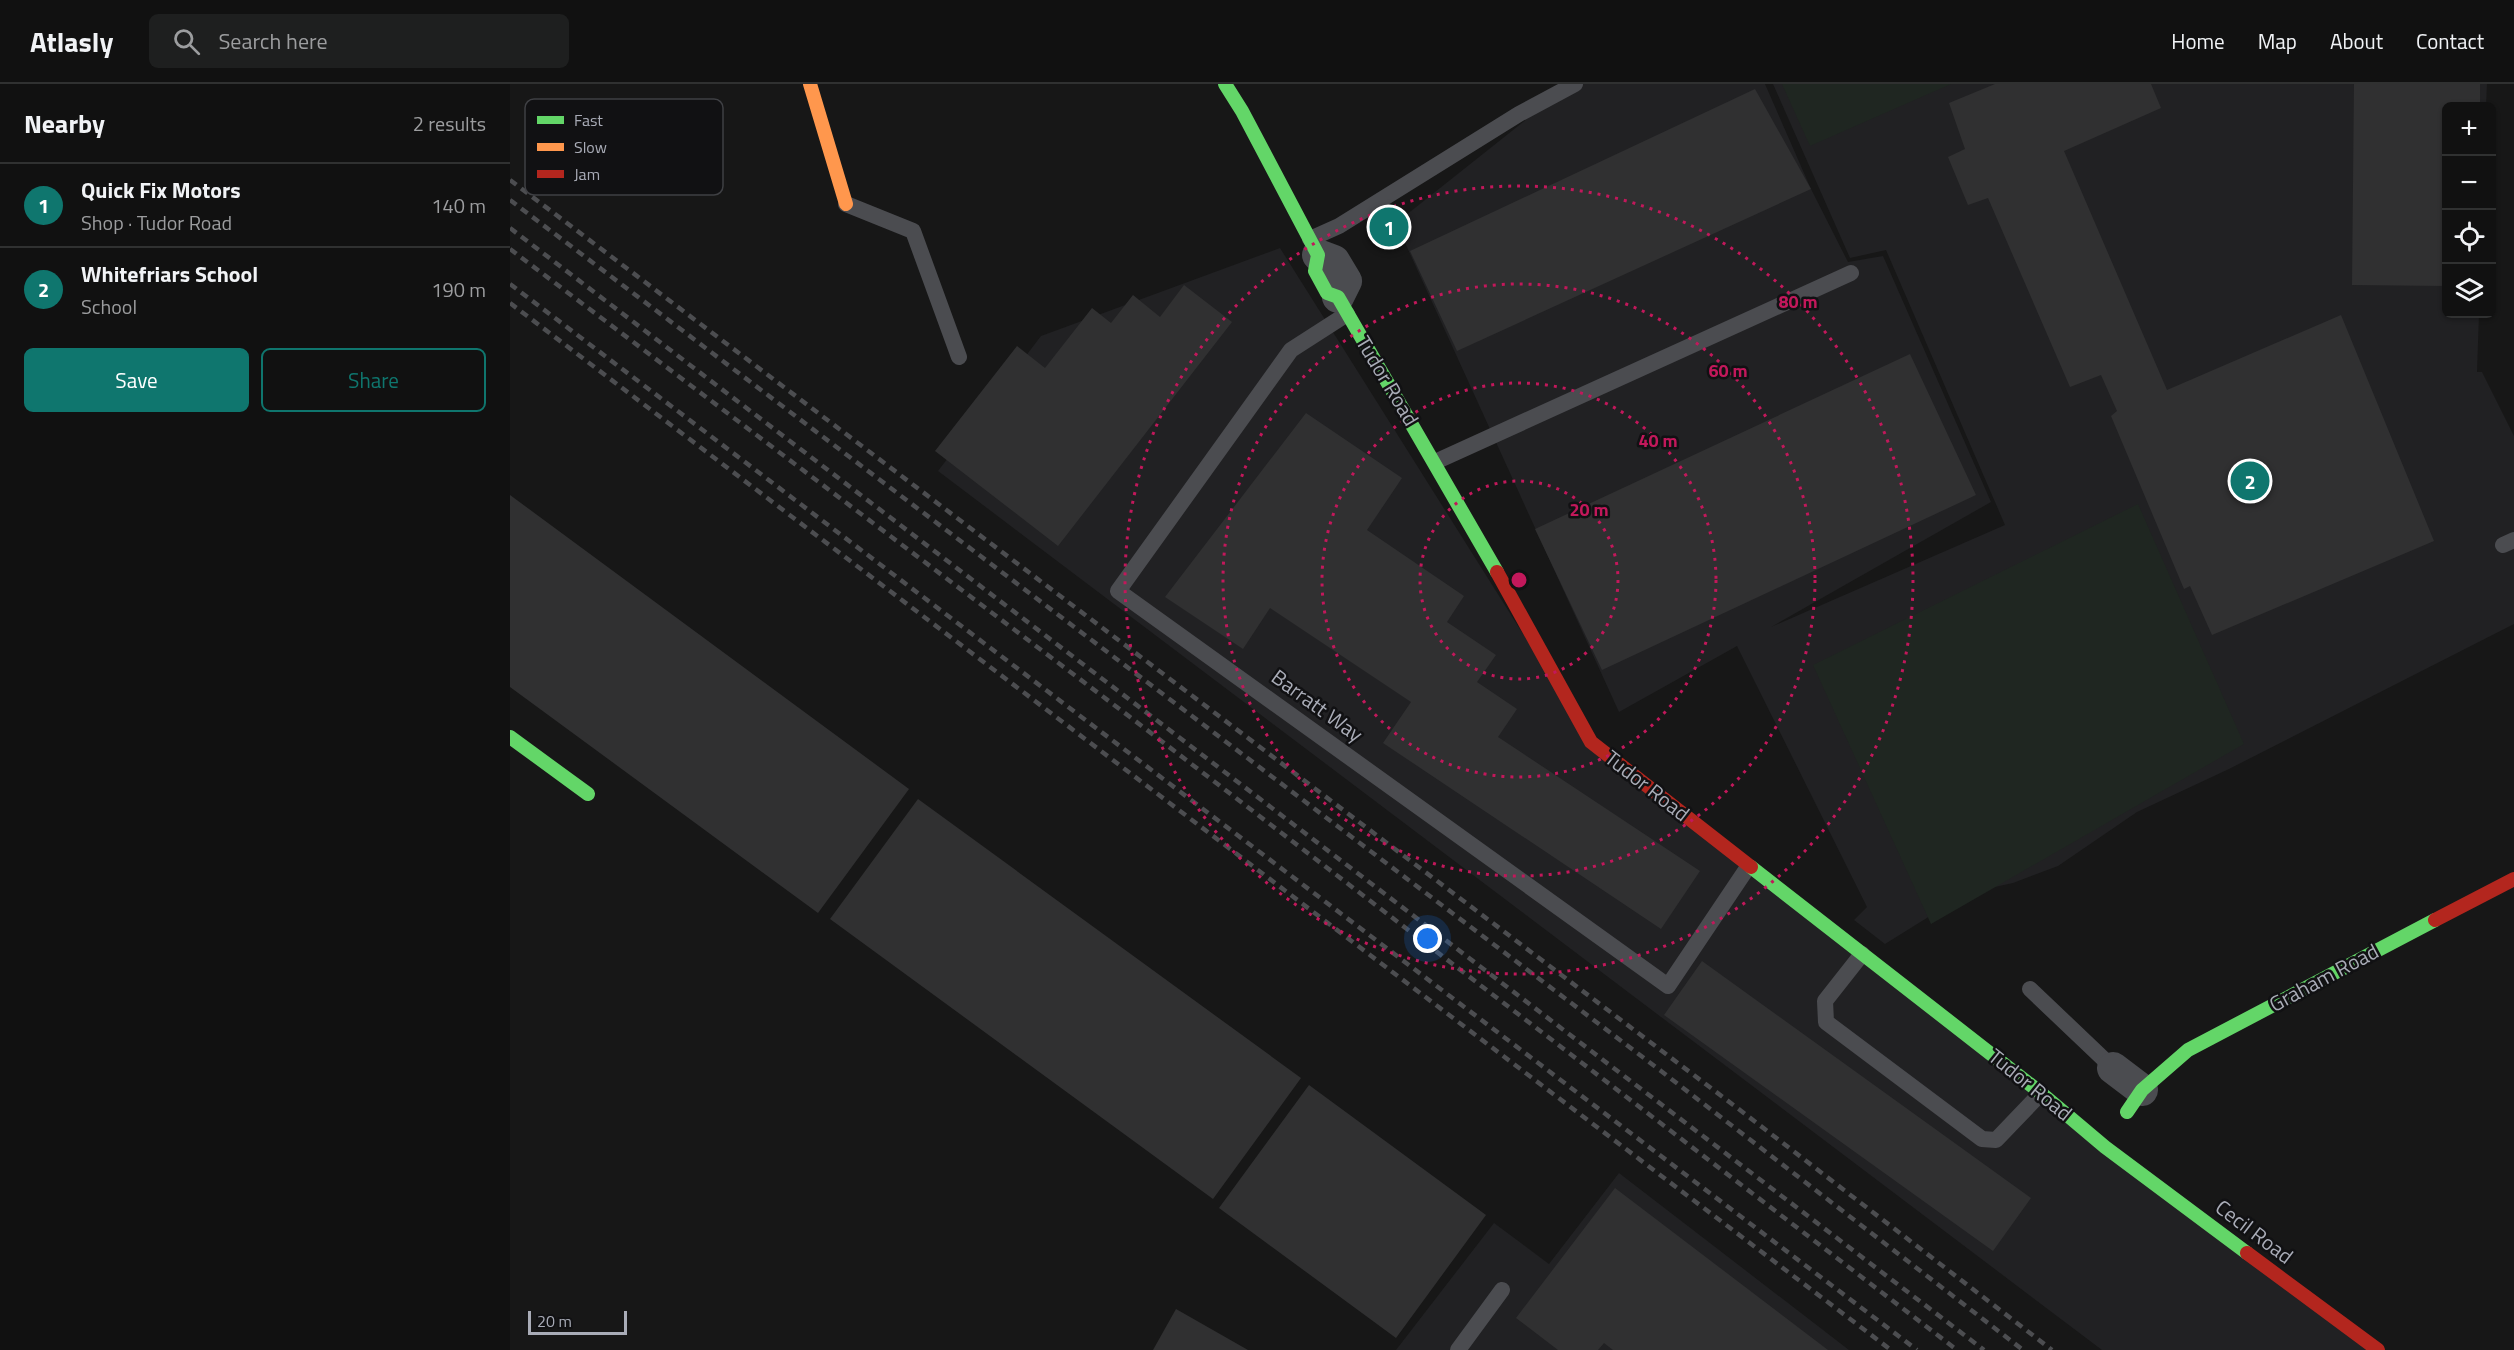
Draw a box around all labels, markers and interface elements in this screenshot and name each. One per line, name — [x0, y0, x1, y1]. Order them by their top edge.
search box — [149, 14, 569, 68]
text: Atlasly — [30, 20, 113, 63]
text: Search here — [218, 24, 328, 58]
icon: search — [170, 25, 203, 58]
text: Home — [2171, 25, 2225, 57]
text: Map — [2258, 25, 2297, 57]
text: About — [2330, 25, 2383, 57]
text: Contact — [2416, 25, 2484, 57]
legend — [525, 99, 723, 195]
map controls — [2442, 102, 2496, 318]
button: + — [2442, 102, 2496, 156]
text: Nearby — [24, 104, 105, 143]
text: 2 results — [413, 108, 486, 139]
text: Fast — [574, 108, 603, 132]
text: Slow — [574, 135, 607, 159]
button: − — [2442, 156, 2496, 210]
text: Jam — [574, 162, 600, 186]
text: Quick Fix Motors — [81, 173, 241, 207]
text: 1 — [38, 190, 49, 221]
text: 140 m — [431, 190, 486, 221]
pin: 1 — [1370, 204, 1408, 250]
text: Shop · Tudor Road — [81, 207, 232, 238]
button: locate — [2442, 210, 2496, 264]
text: Whitefriars School — [81, 257, 258, 291]
button: layers — [2442, 264, 2496, 318]
text: 2 — [38, 274, 49, 305]
text: 190 m — [431, 274, 486, 305]
text: 80 m — [1778, 288, 1818, 315]
text: School — [81, 291, 137, 322]
street label: Tudor Road — [1348, 329, 1427, 432]
button: Save — [24, 348, 249, 412]
button: Share — [261, 348, 486, 412]
text: 60 m — [1708, 357, 1748, 384]
text: 40 m — [1638, 427, 1678, 454]
pin: 2 — [2230, 458, 2270, 504]
text: 20 m — [1569, 496, 1609, 523]
centre of rings — [1509, 570, 1529, 590]
street label: Barratt Way — [1265, 661, 1370, 750]
street label: Tudor Road — [1598, 742, 1697, 829]
your location — [1413, 924, 1442, 953]
street label: Graham Road — [2263, 935, 2384, 1019]
street label: Tudor Road — [1982, 1040, 2080, 1128]
street label: Cecil Road — [2209, 1191, 2300, 1271]
scale bar — [528, 1308, 627, 1336]
text: 20 m — [537, 1309, 572, 1333]

